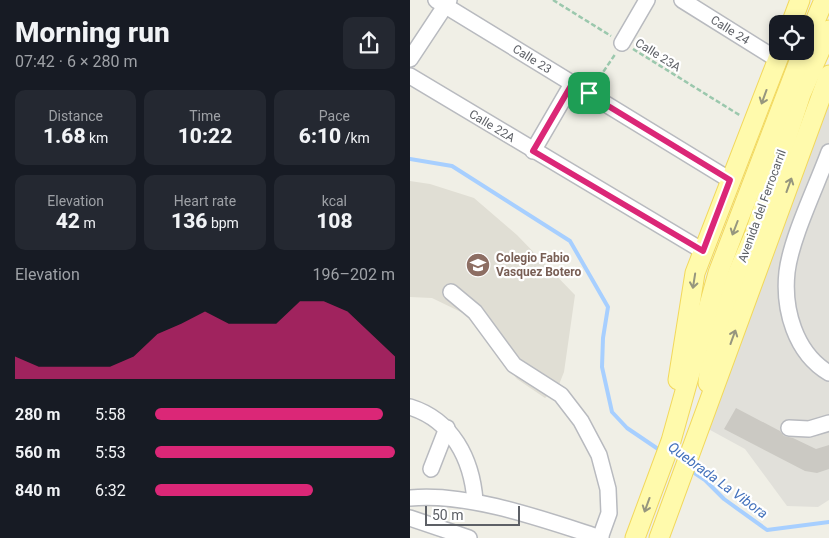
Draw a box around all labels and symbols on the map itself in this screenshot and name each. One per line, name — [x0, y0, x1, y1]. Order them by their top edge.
street label: Calle 24 — [708, 13, 752, 47]
street label: Calle 23A — [633, 36, 683, 74]
street label: Calle 23 — [510, 42, 554, 76]
pin — [568, 72, 610, 114]
one-way arrow — [759, 89, 768, 104]
street label: Calle 22A — [467, 107, 518, 145]
street label: Avenida del Ferrocarril — [735, 148, 789, 264]
one-way arrow — [785, 178, 794, 193]
one-way arrow — [730, 219, 739, 235]
place label: Colegio Fabio Vasquez Botero — [496, 251, 581, 279]
school or university icon: Colegio Fabio Vasquez Botero — [465, 252, 491, 278]
one-way arrow — [688, 273, 698, 289]
one-way arrow — [729, 330, 738, 346]
water label: Quebrada La Vibora — [665, 439, 771, 521]
one-way arrow — [642, 497, 651, 513]
scale bar — [425, 503, 520, 526]

